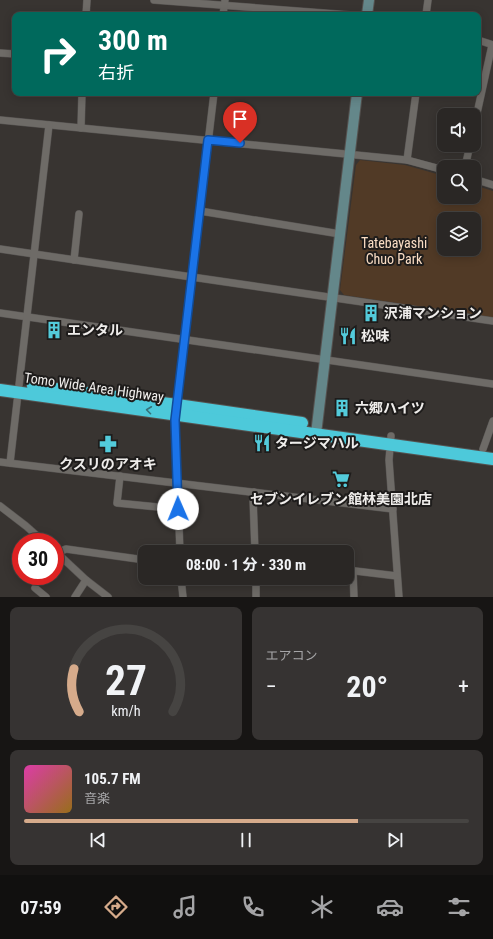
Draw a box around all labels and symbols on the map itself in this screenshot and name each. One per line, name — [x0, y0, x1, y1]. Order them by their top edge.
pin — [223, 102, 257, 143]
park label: Tatebayashi Chuo Park — [361, 235, 427, 267]
building icon: 沢浦マンション — [361, 303, 381, 323]
place label: 沢浦マンション — [384, 305, 482, 321]
building icon: エンタル — [44, 320, 64, 340]
place label: エンタル — [67, 322, 123, 338]
restaurant icon: 松味 — [338, 326, 358, 346]
place label: 松味 — [361, 328, 390, 344]
street label: Tomo Wide Area Highway — [23, 369, 165, 405]
building icon: 六郷ハイツ — [332, 398, 352, 418]
place label: 六郷ハイツ — [355, 400, 425, 416]
one-way arrow — [146, 406, 152, 415]
restaurant icon: タージマハル — [252, 433, 272, 453]
pharmacy icon: クスリのアオキ — [98, 434, 118, 454]
place label: タージマハル — [275, 435, 359, 451]
place label: クスリのアオキ — [59, 456, 157, 472]
supermarket icon: セブンイレブン館林美園北店 — [331, 469, 351, 489]
position arrow — [157, 488, 199, 530]
place label: セブンイレブン館林美園北店 — [250, 491, 432, 507]
speed limit sign: 30 — [12, 533, 64, 585]

